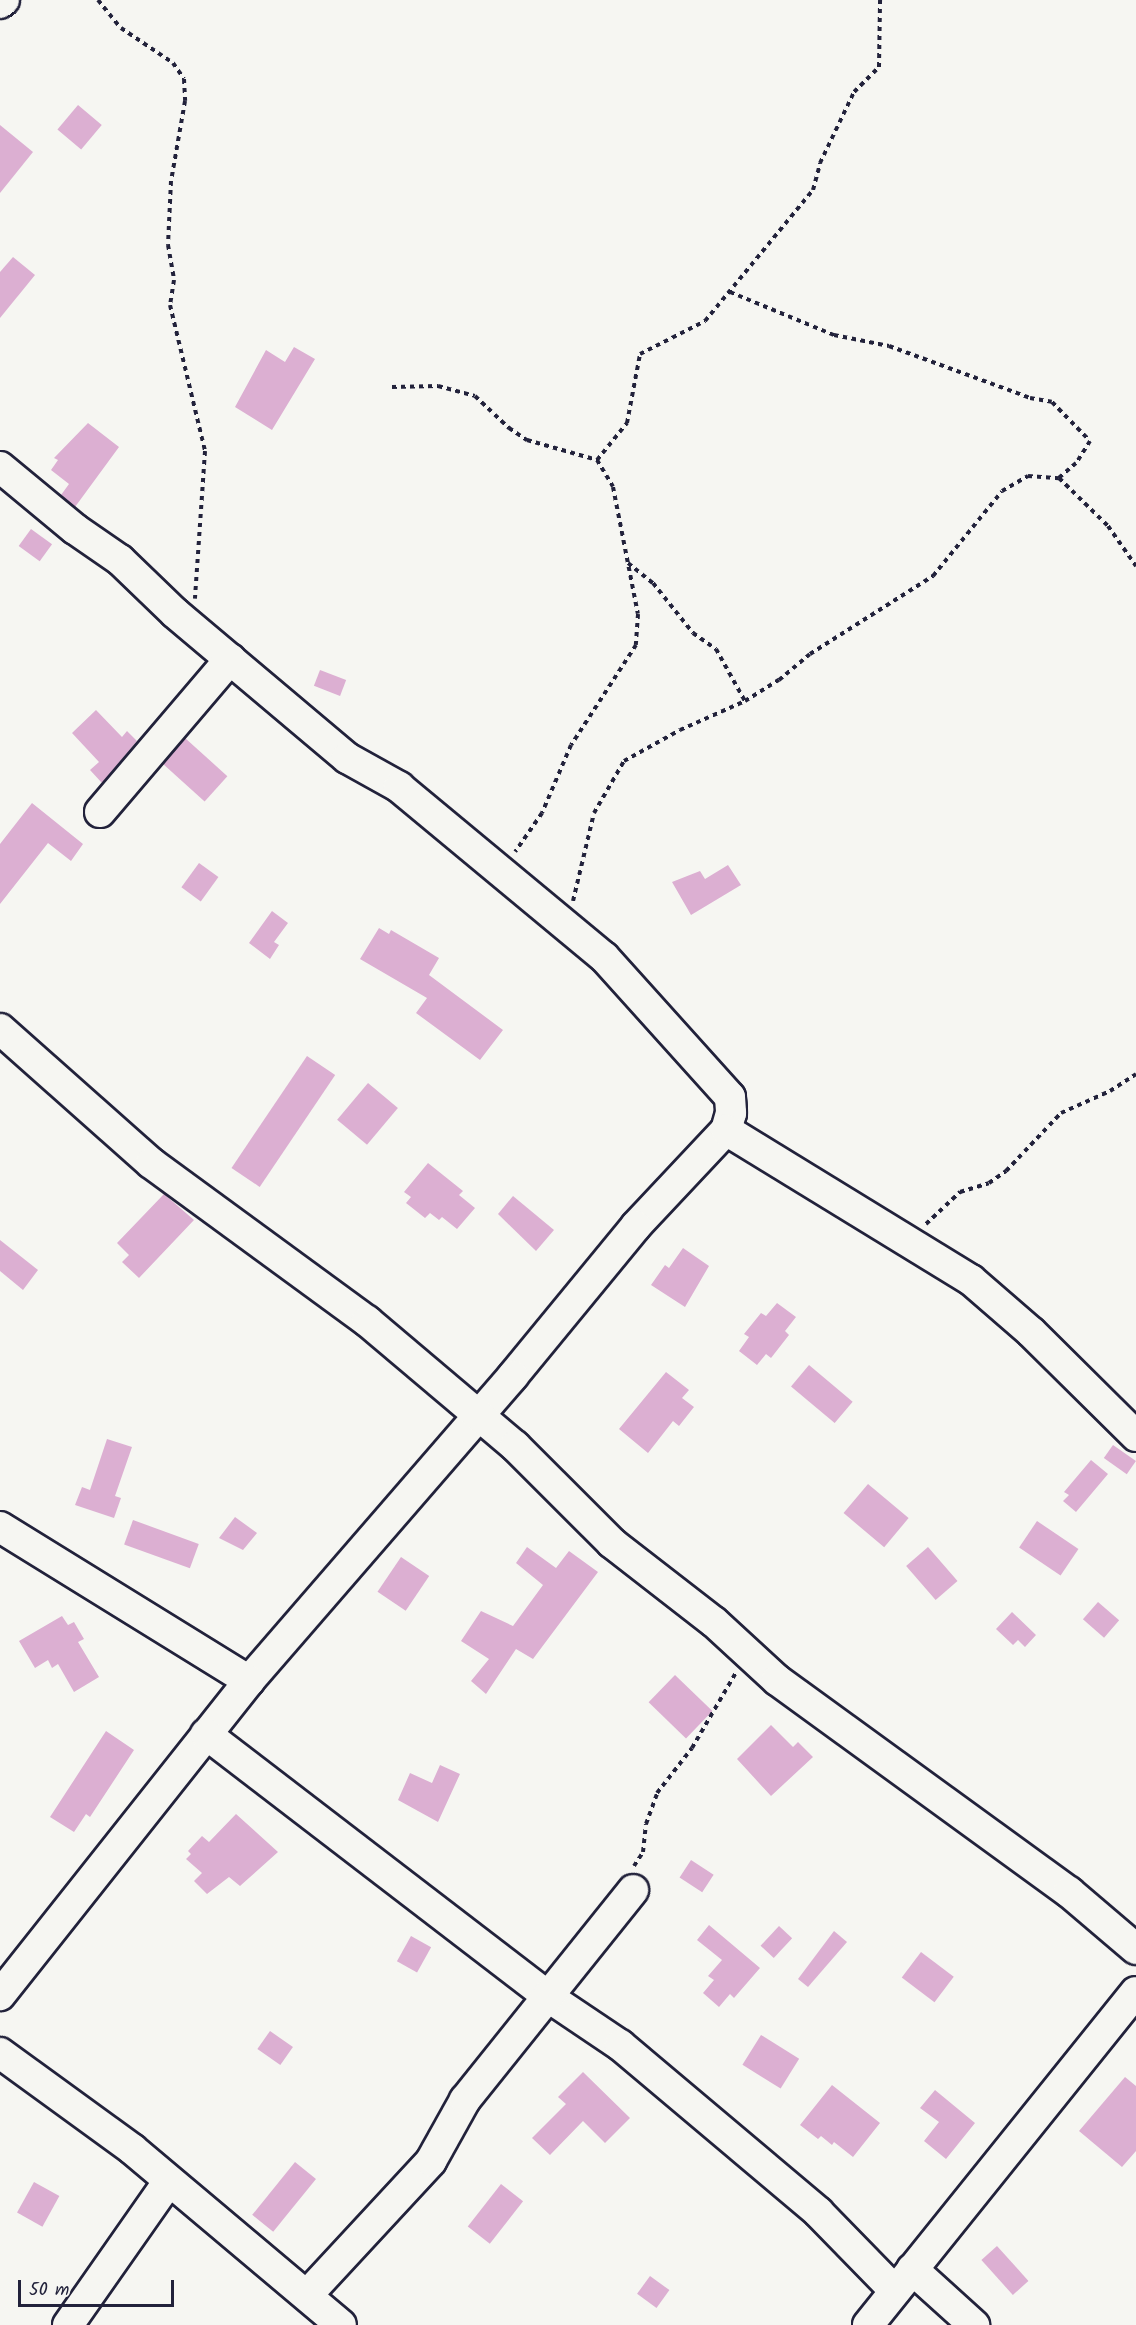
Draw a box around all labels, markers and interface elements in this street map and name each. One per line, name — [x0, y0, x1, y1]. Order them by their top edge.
scale bar — [21, 2268, 177, 2306]
text: 50 m — [29, 2276, 69, 2305]

